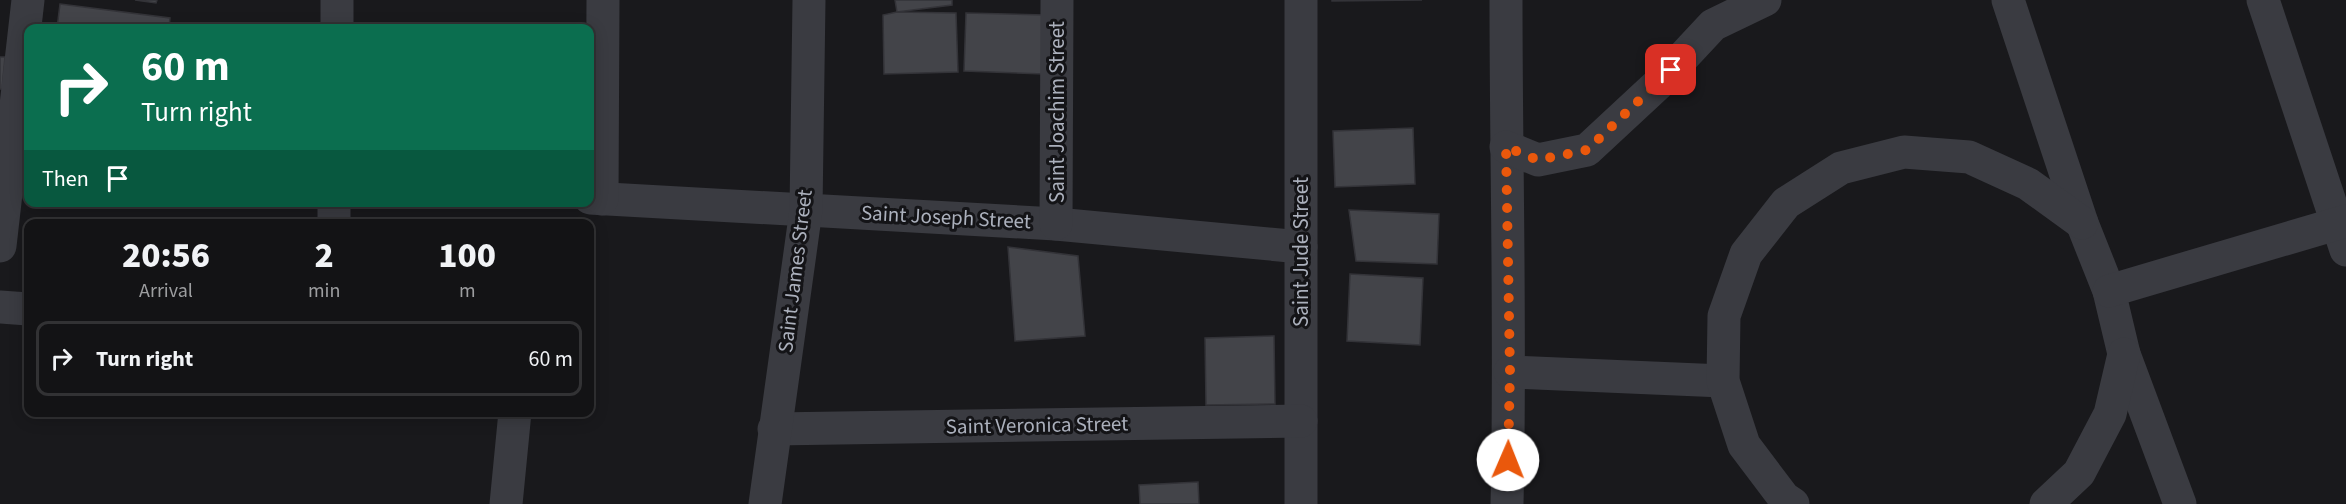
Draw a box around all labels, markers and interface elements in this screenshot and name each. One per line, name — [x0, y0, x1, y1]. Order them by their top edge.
street label: Saint Joachim Street — [1042, 21, 1072, 203]
text: 60 m — [141, 37, 230, 97]
pin — [1645, 44, 1696, 95]
icon: right — [42, 48, 120, 126]
icon: arrive — [1654, 53, 1687, 86]
text: Turn right — [141, 93, 252, 132]
icon: arrive — [101, 162, 134, 195]
text: Then — [42, 163, 89, 195]
street label: Saint Jude Street — [1286, 177, 1316, 327]
street label: Saint James Street — [770, 188, 820, 354]
street label: Saint Joseph Street — [860, 198, 1032, 236]
text: 20:56 — [122, 230, 210, 281]
text: 2 — [315, 230, 334, 281]
text: 100 — [438, 230, 496, 281]
text: Arrival — [139, 277, 193, 305]
text: min — [308, 277, 340, 305]
text: m — [459, 277, 475, 305]
icon: right — [45, 342, 78, 375]
text: Turn right — [96, 343, 193, 375]
text: 60 m — [528, 343, 573, 375]
street label: Saint Veronica Street — [945, 408, 1129, 442]
position arrow — [1476, 428, 1540, 492]

